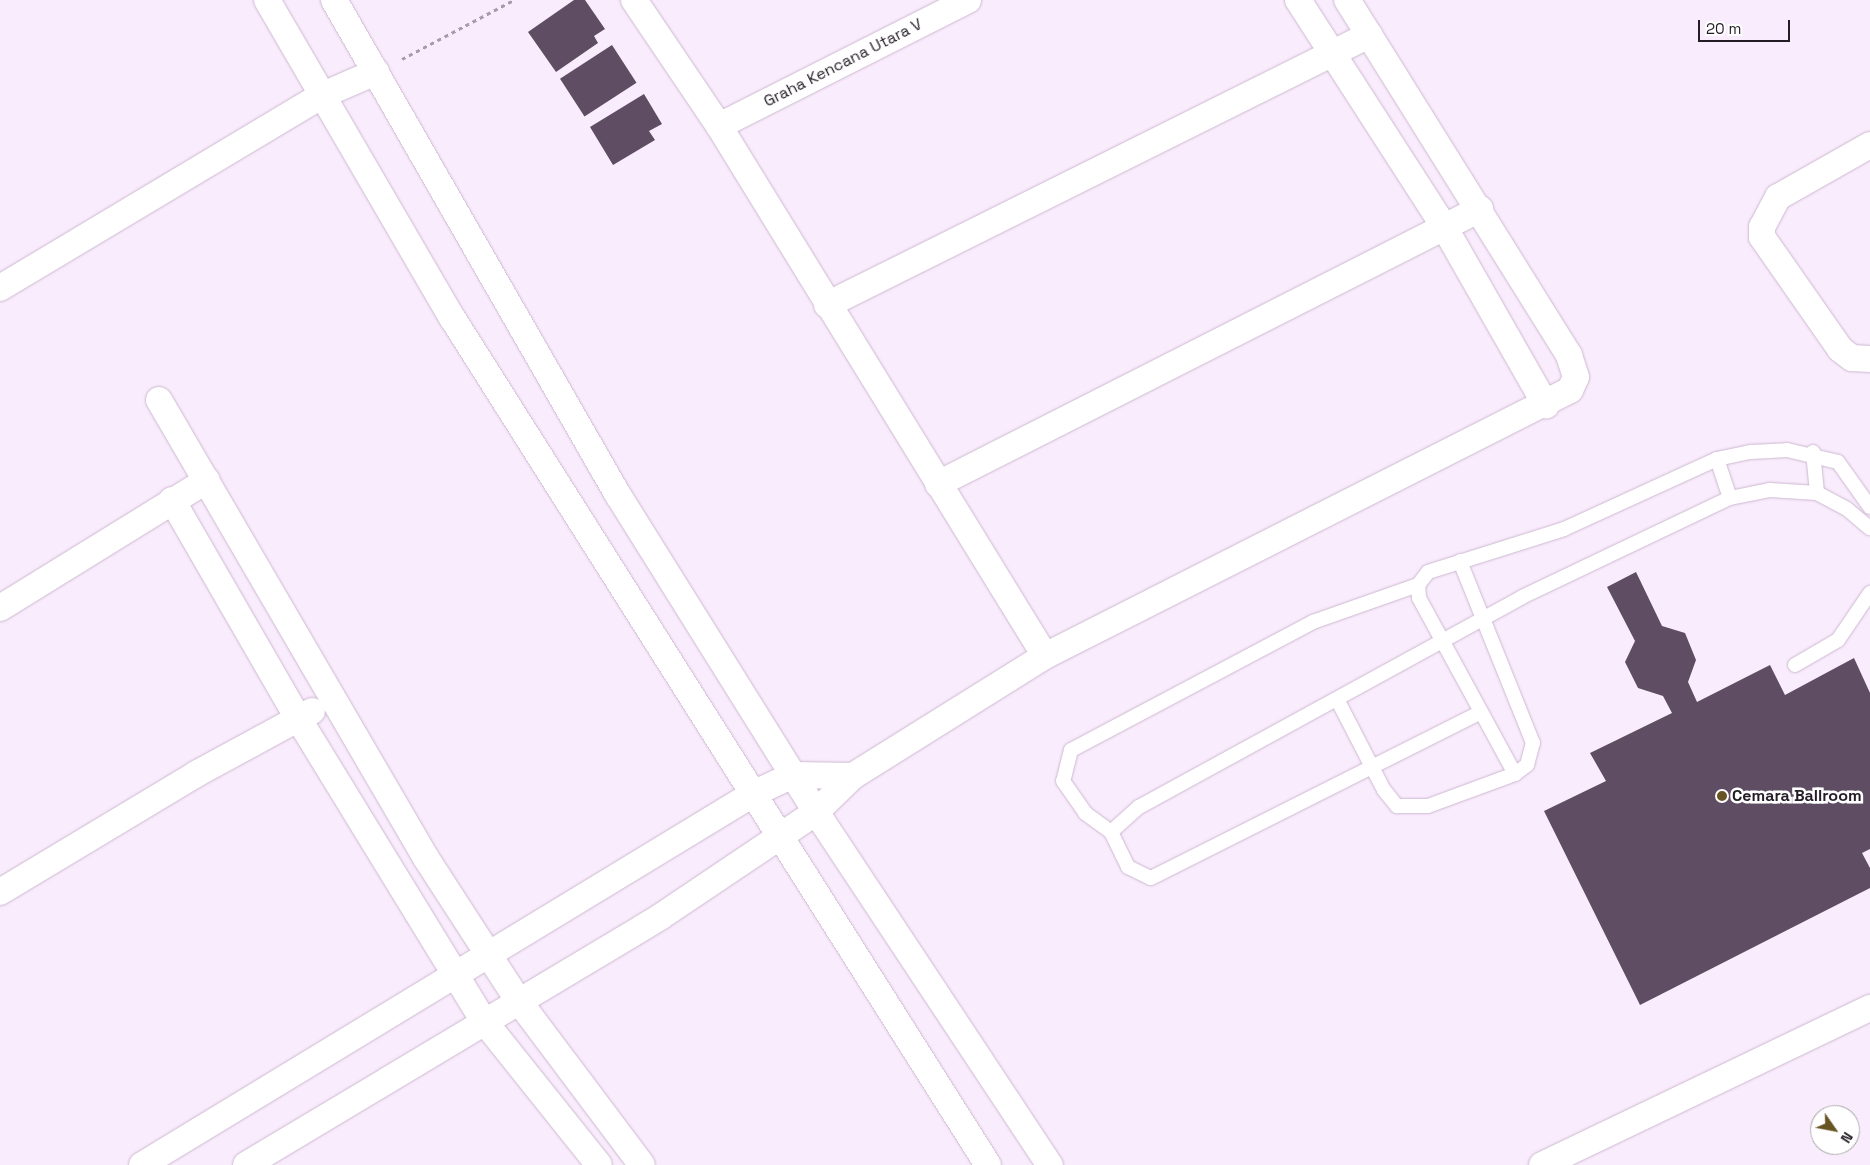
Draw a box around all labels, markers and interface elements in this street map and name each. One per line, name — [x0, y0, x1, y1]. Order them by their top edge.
scale bar — [1700, 10, 1792, 42]
street label: Graha Kencana Utara V — [761, 15, 925, 111]
text: 20 m — [1706, 19, 1741, 38]
place label: Cemara Ballroom — [1732, 786, 1862, 806]
marker: Cemara Ballroom — [1716, 790, 1728, 802]
north arrow — [1810, 1105, 1860, 1155]
text: N — [1837, 1129, 1857, 1146]

